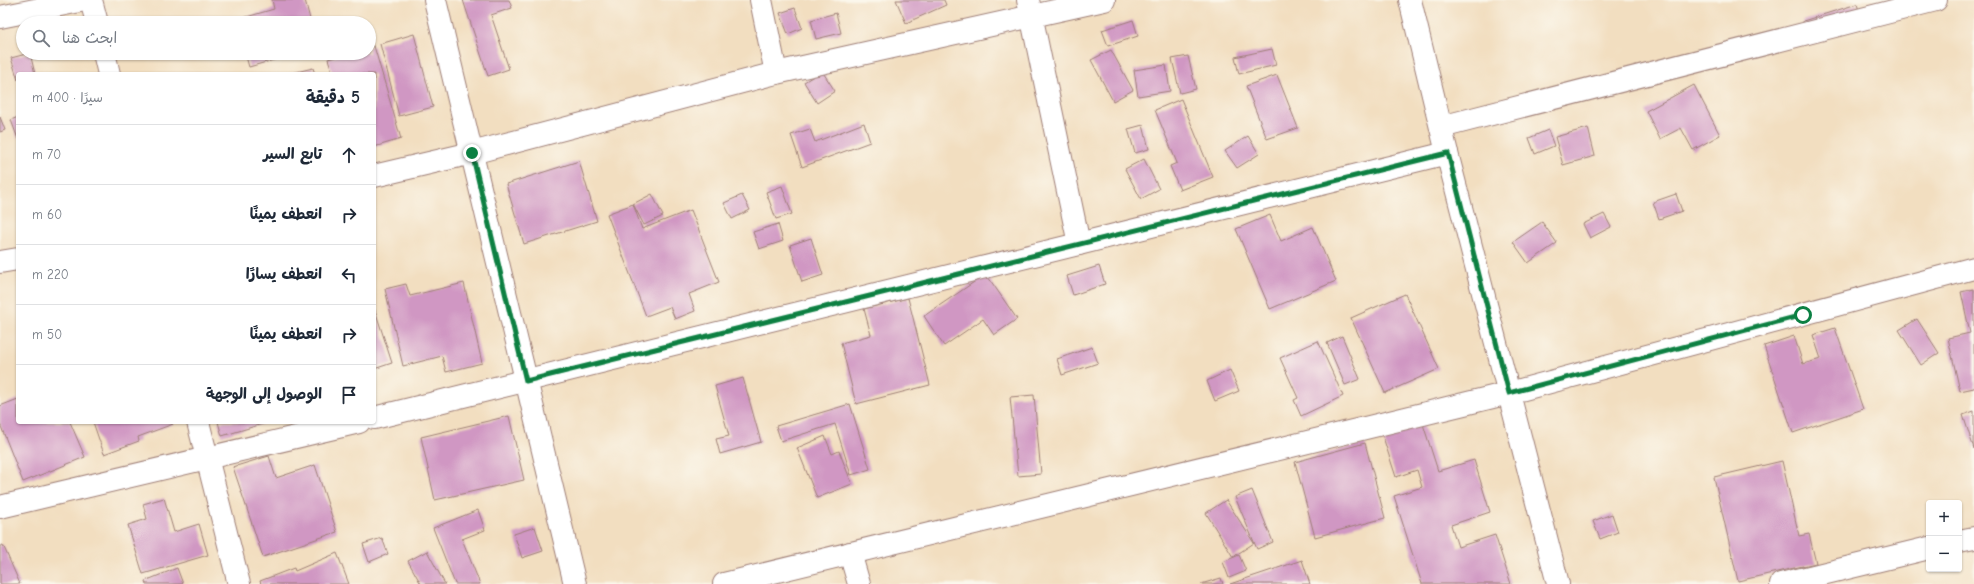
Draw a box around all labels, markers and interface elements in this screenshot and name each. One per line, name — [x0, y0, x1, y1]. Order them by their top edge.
search box — [16, 16, 376, 60]
icon: search — [30, 27, 52, 49]
text: ابحث هنا — [62, 29, 117, 47]
text: 5 دقيقة — [306, 88, 360, 107]
text: سيرًا · 400 m — [32, 90, 103, 105]
icon: ahead — [338, 144, 360, 166]
route end — [463, 144, 481, 162]
text: تابع السير — [263, 145, 322, 163]
text: 70 m — [32, 147, 61, 162]
icon: right — [338, 204, 360, 226]
text: انعطف يمينًا — [250, 205, 322, 223]
text: 60 m — [32, 207, 62, 222]
icon: left — [338, 264, 360, 286]
text: انعطف يسارًا — [246, 265, 322, 283]
text: 220 m — [32, 267, 69, 282]
route start — [1794, 306, 1812, 324]
icon: right — [338, 324, 360, 346]
text: انعطف يمينًا — [250, 325, 322, 343]
text: 50 m — [32, 327, 62, 342]
icon: arrive — [338, 384, 360, 406]
text: الوصول إلى الوجهة — [206, 385, 322, 403]
map controls — [1926, 500, 1962, 572]
button: + — [1926, 500, 1962, 536]
button: − — [1926, 536, 1962, 572]

